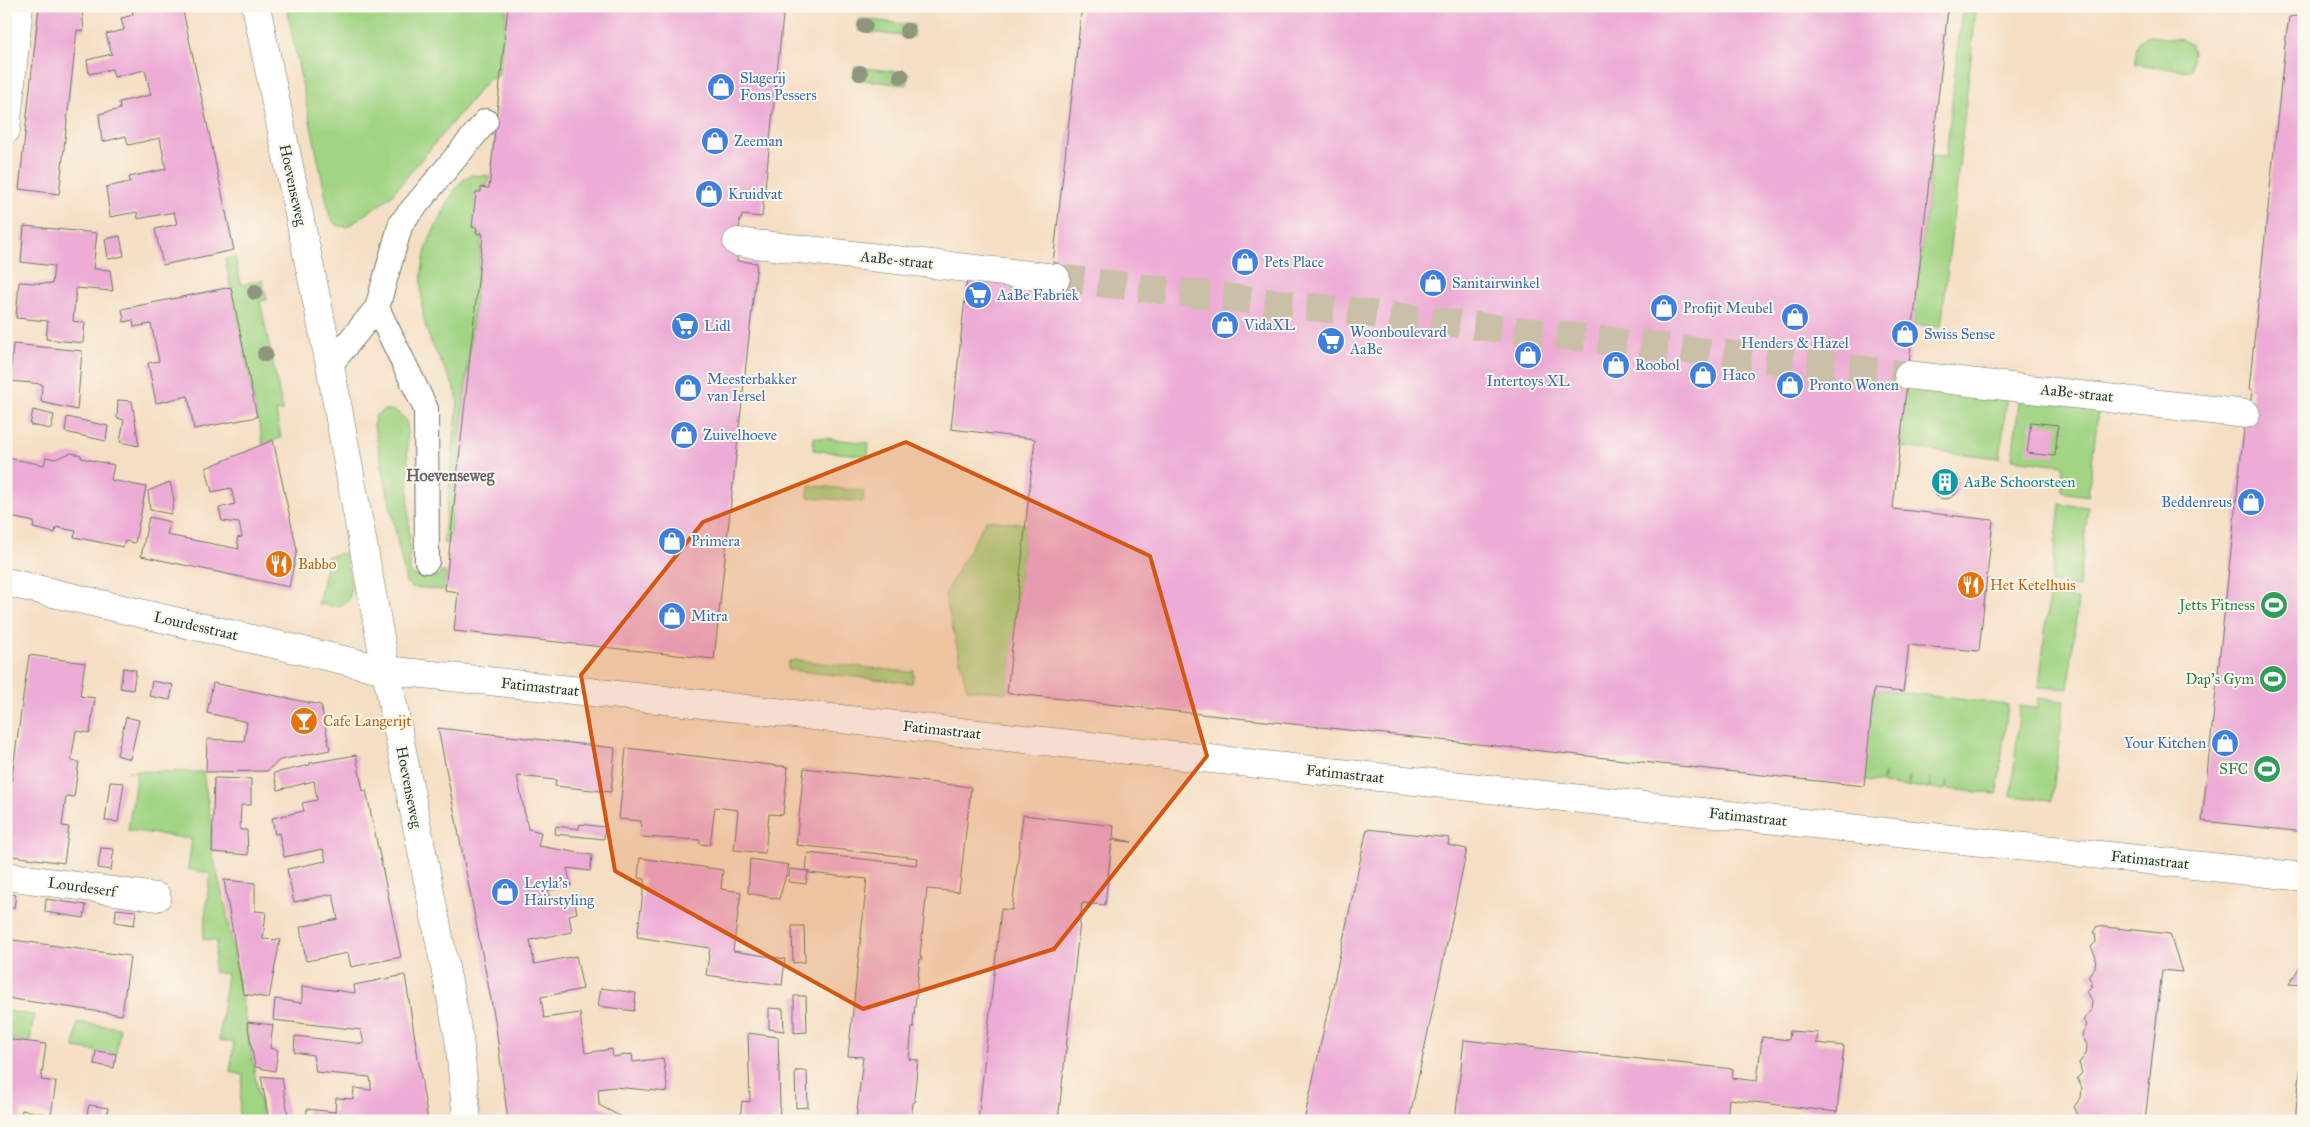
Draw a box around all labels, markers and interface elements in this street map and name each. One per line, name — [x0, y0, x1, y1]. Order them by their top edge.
place label: Slagerij Fons Pessers — [740, 69, 817, 104]
shop icon: Slagerij Fons Pessers — [706, 72, 736, 102]
shop icon: Zeeman — [700, 126, 730, 156]
place label: Zeeman — [734, 132, 783, 150]
street label: Hoevenseweg — [276, 143, 311, 228]
shop icon: Kruidvat — [694, 179, 724, 209]
place label: Kruidvat — [728, 185, 783, 203]
street label: AaBe-straat — [859, 247, 935, 273]
shop icon: Pets Place — [1230, 247, 1260, 277]
place label: Pets Place — [1264, 253, 1324, 271]
shop icon: Sanitairwinkel — [1418, 268, 1448, 298]
place label: Sanitairwinkel — [1452, 274, 1541, 292]
supermarket icon: AaBe Fabriek — [963, 280, 993, 310]
place label: AaBe Fabriek — [996, 286, 1079, 304]
shop icon: Profijt Meubel — [1649, 293, 1679, 323]
place label: Profijt Meubel — [1683, 299, 1774, 317]
shop icon: Henders & Hazel — [1780, 302, 1810, 332]
shop icon: VidaXL — [1210, 310, 1240, 340]
supermarket icon: Lidl — [670, 311, 700, 341]
place label: VidaXL — [1243, 316, 1295, 334]
place label: Lidl — [704, 317, 732, 335]
shop icon: Swiss Sense — [1890, 319, 1920, 349]
place label: Woonboulevard AaBe — [1349, 323, 1447, 358]
place label: Swiss Sense — [1924, 325, 1995, 343]
supermarket icon: Woonboulevard AaBe — [1316, 326, 1346, 356]
place label: Henders & Hazel — [1741, 334, 1850, 352]
shop icon: Intertoys XL — [1513, 340, 1543, 370]
shop icon: Roobol — [1601, 350, 1631, 380]
place label: Roobol — [1635, 356, 1681, 374]
shop icon: Haco — [1688, 360, 1718, 390]
place label: Haco — [1722, 366, 1756, 384]
place label: Meesterbakker van Iersel — [706, 370, 797, 405]
shop icon: Pronto Wonen — [1775, 370, 1805, 400]
place label: Intertoys XL — [1487, 372, 1569, 390]
shop icon: Meesterbakker van Iersel — [673, 373, 703, 403]
place label: Pronto Wonen — [1809, 376, 1899, 394]
street label: AaBe-straat — [2039, 380, 2115, 406]
shop icon: Zuivelhoeve — [669, 420, 699, 450]
place label: Zuivelhoeve — [703, 426, 777, 444]
district label: Hoevenseweg — [406, 466, 495, 486]
building icon: AaBe Schoorsteen — [1930, 467, 1960, 497]
place label: AaBe Schoorsteen — [1963, 473, 2075, 491]
shop icon: Beddenreus — [2236, 487, 2266, 517]
place label: Beddenreus — [2161, 493, 2232, 511]
shop icon: Primera — [657, 526, 687, 556]
place label: Primera — [691, 532, 741, 550]
restaurant icon: Babbo — [264, 549, 294, 579]
place label: Babbo — [298, 555, 337, 573]
restaurant icon: Het Ketelhuis — [1956, 570, 1986, 600]
place label: Het Ketelhuis — [1990, 576, 2076, 594]
sports icon: Jetts Fitness — [2259, 590, 2289, 620]
place label: Jetts Fitness — [2177, 596, 2255, 615]
shop icon: Mitra — [657, 601, 687, 631]
place label: Mitra — [691, 607, 728, 625]
street label: Lourdesstraat — [152, 608, 241, 645]
sports icon: Dap's Gym — [2258, 664, 2288, 694]
place label: Dap's Gym — [2185, 670, 2254, 688]
street label: Fatimastraat — [500, 674, 581, 700]
bar icon: Cafe Langerijt — [289, 706, 319, 736]
place label: Cafe Langerijt — [323, 712, 412, 730]
street label: Fatimastraat — [902, 717, 983, 743]
shop icon: Your Kitchen — [2210, 728, 2240, 758]
place label: Your Kitchen — [2124, 734, 2206, 752]
street label: Hoevenseweg — [392, 745, 426, 830]
sports icon: SFC — [2252, 754, 2282, 784]
place label: SFC — [2219, 760, 2248, 778]
street label: Fatimastraat — [1305, 761, 1386, 787]
street label: Fatimastraat — [1708, 804, 1789, 830]
street label: Fatimastraat — [2110, 847, 2191, 873]
street label: Lourdeserf — [47, 873, 120, 901]
place label: Leyla's Hairstyling — [524, 874, 595, 909]
shop icon: Leyla's Hairstyling — [490, 877, 520, 907]

